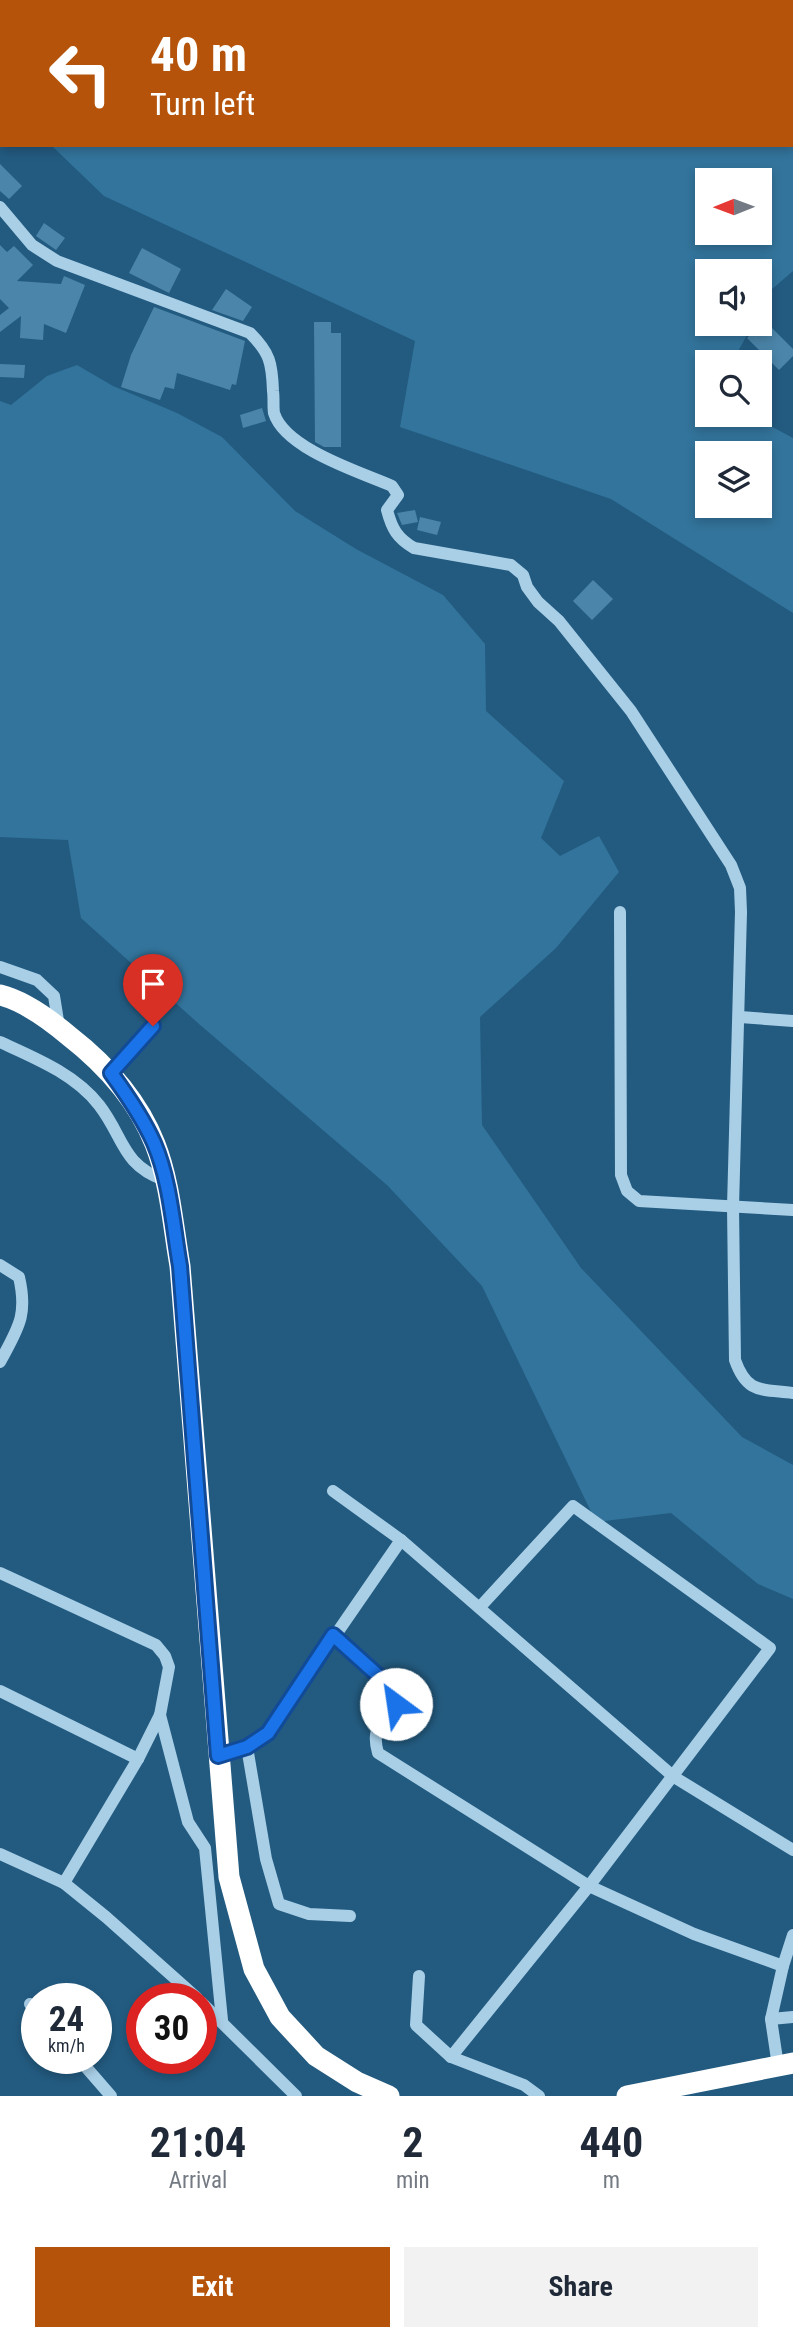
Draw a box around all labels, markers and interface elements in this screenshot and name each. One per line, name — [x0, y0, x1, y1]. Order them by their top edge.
text: 40 m — [150, 26, 247, 83]
icon: left — [35, 28, 126, 119]
text: Turn left — [150, 85, 255, 123]
north arrow — [695, 168, 772, 245]
map controls — [695, 168, 772, 518]
button: sound — [695, 259, 772, 336]
button: search — [695, 350, 772, 427]
button: layers — [695, 441, 772, 518]
pin — [123, 954, 183, 1026]
icon: arrive — [134, 965, 172, 1003]
position arrow — [359, 1667, 433, 1741]
speed limit sign: 30 — [126, 1983, 217, 2074]
text: 24 — [49, 1999, 84, 2040]
text: km/h — [48, 2035, 85, 2056]
text: 21:04 — [150, 2118, 246, 2167]
text: 2 — [402, 2118, 423, 2167]
text: 440 — [579, 2118, 643, 2167]
text: Arrival — [169, 2167, 227, 2194]
text: min — [396, 2167, 430, 2194]
text: m — [603, 2167, 620, 2194]
button: Exit — [35, 2247, 390, 2327]
button: Share — [404, 2247, 758, 2327]

